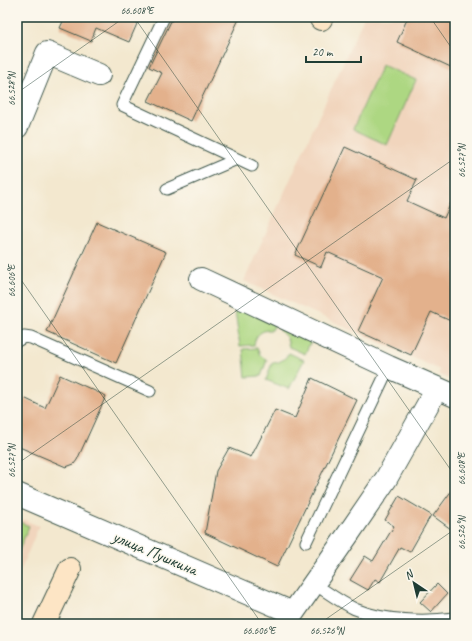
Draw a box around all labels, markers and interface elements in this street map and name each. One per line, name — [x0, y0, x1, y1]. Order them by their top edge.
text: 66.608°E — [121, 4, 155, 17]
scale bar — [306, 38, 361, 64]
text: 20 m — [312, 44, 334, 60]
text: 66.528°N — [5, 70, 18, 106]
text: 66.527°N — [455, 142, 468, 178]
text: 66.606°E — [5, 263, 18, 297]
text: 66.527°N — [5, 442, 18, 478]
text: 66.608°E — [455, 451, 468, 485]
text: 66.526°N — [455, 514, 468, 550]
street label: улица Пушкина — [109, 525, 202, 581]
north arrow — [394, 563, 434, 603]
text: N — [401, 566, 417, 582]
text: 66.606°E — [243, 624, 277, 637]
text: 66.526°N — [310, 624, 346, 637]

